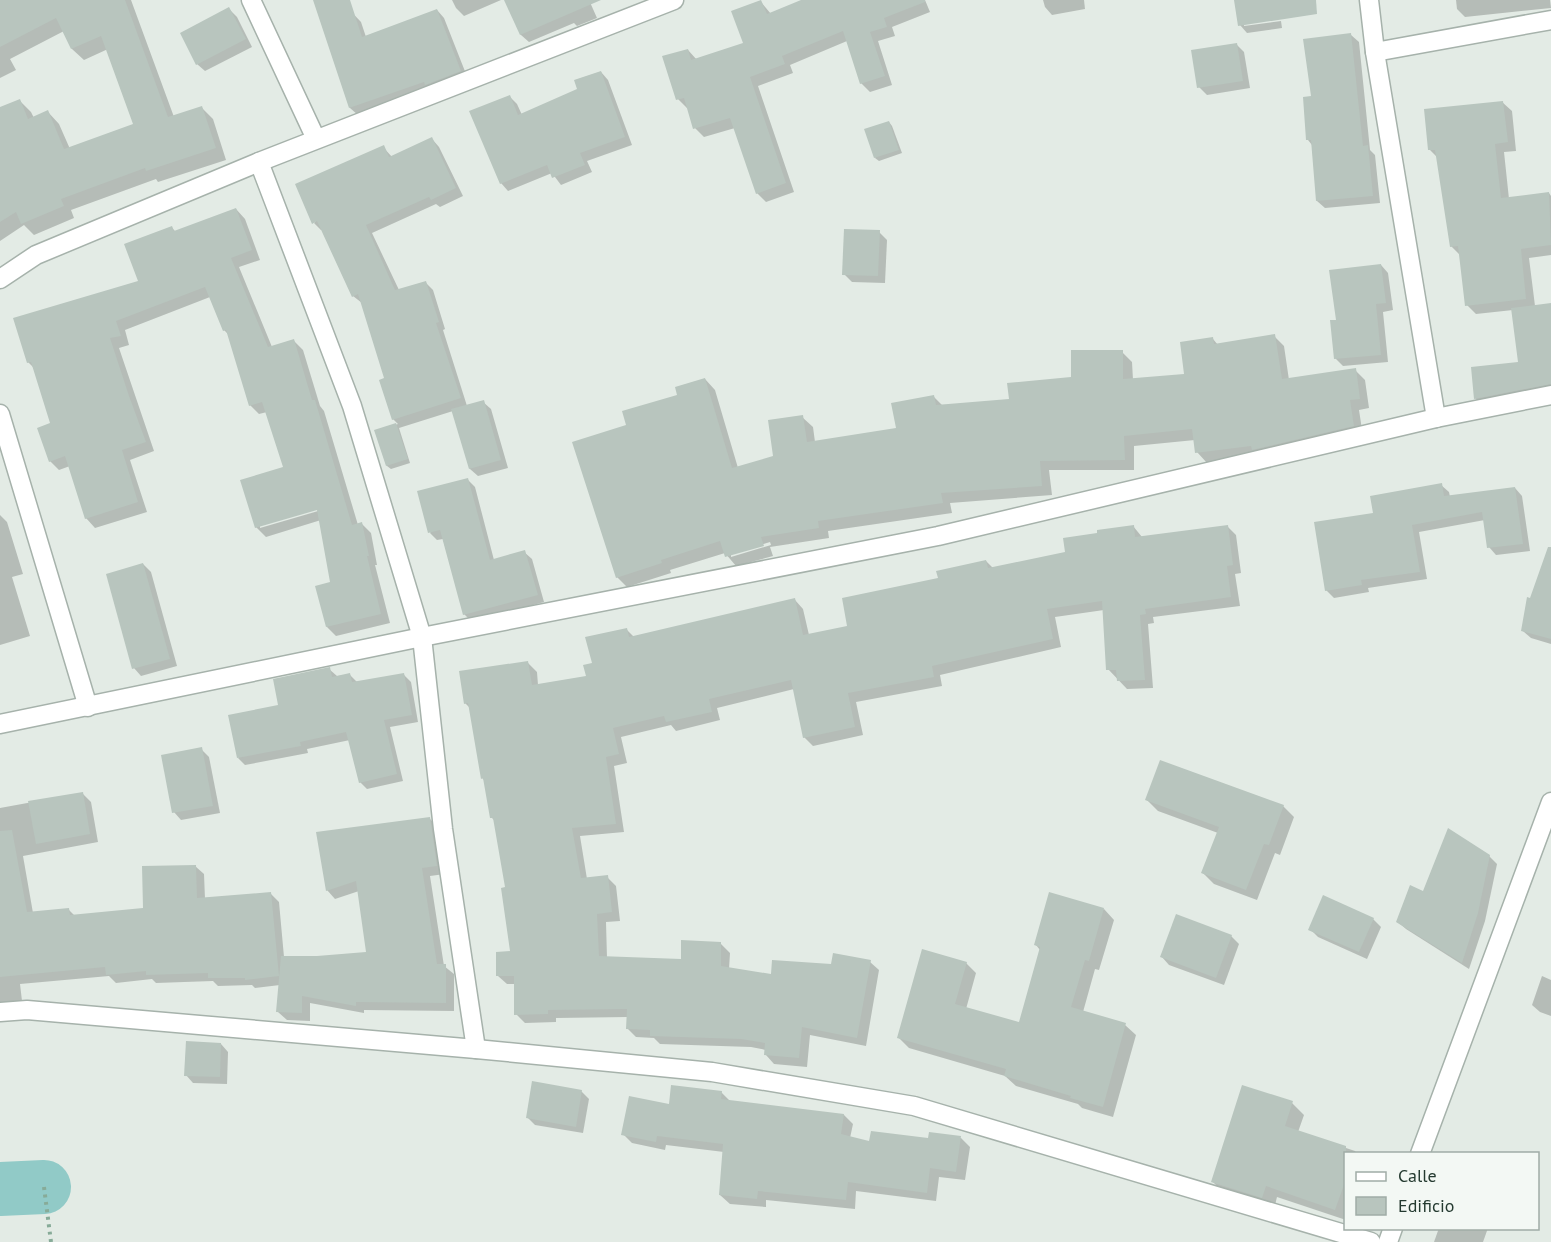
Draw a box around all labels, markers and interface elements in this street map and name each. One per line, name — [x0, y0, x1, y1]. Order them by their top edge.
legend — [1344, 1152, 1539, 1230]
text: Calle — [1398, 1164, 1437, 1187]
text: Edificio — [1398, 1194, 1454, 1217]

